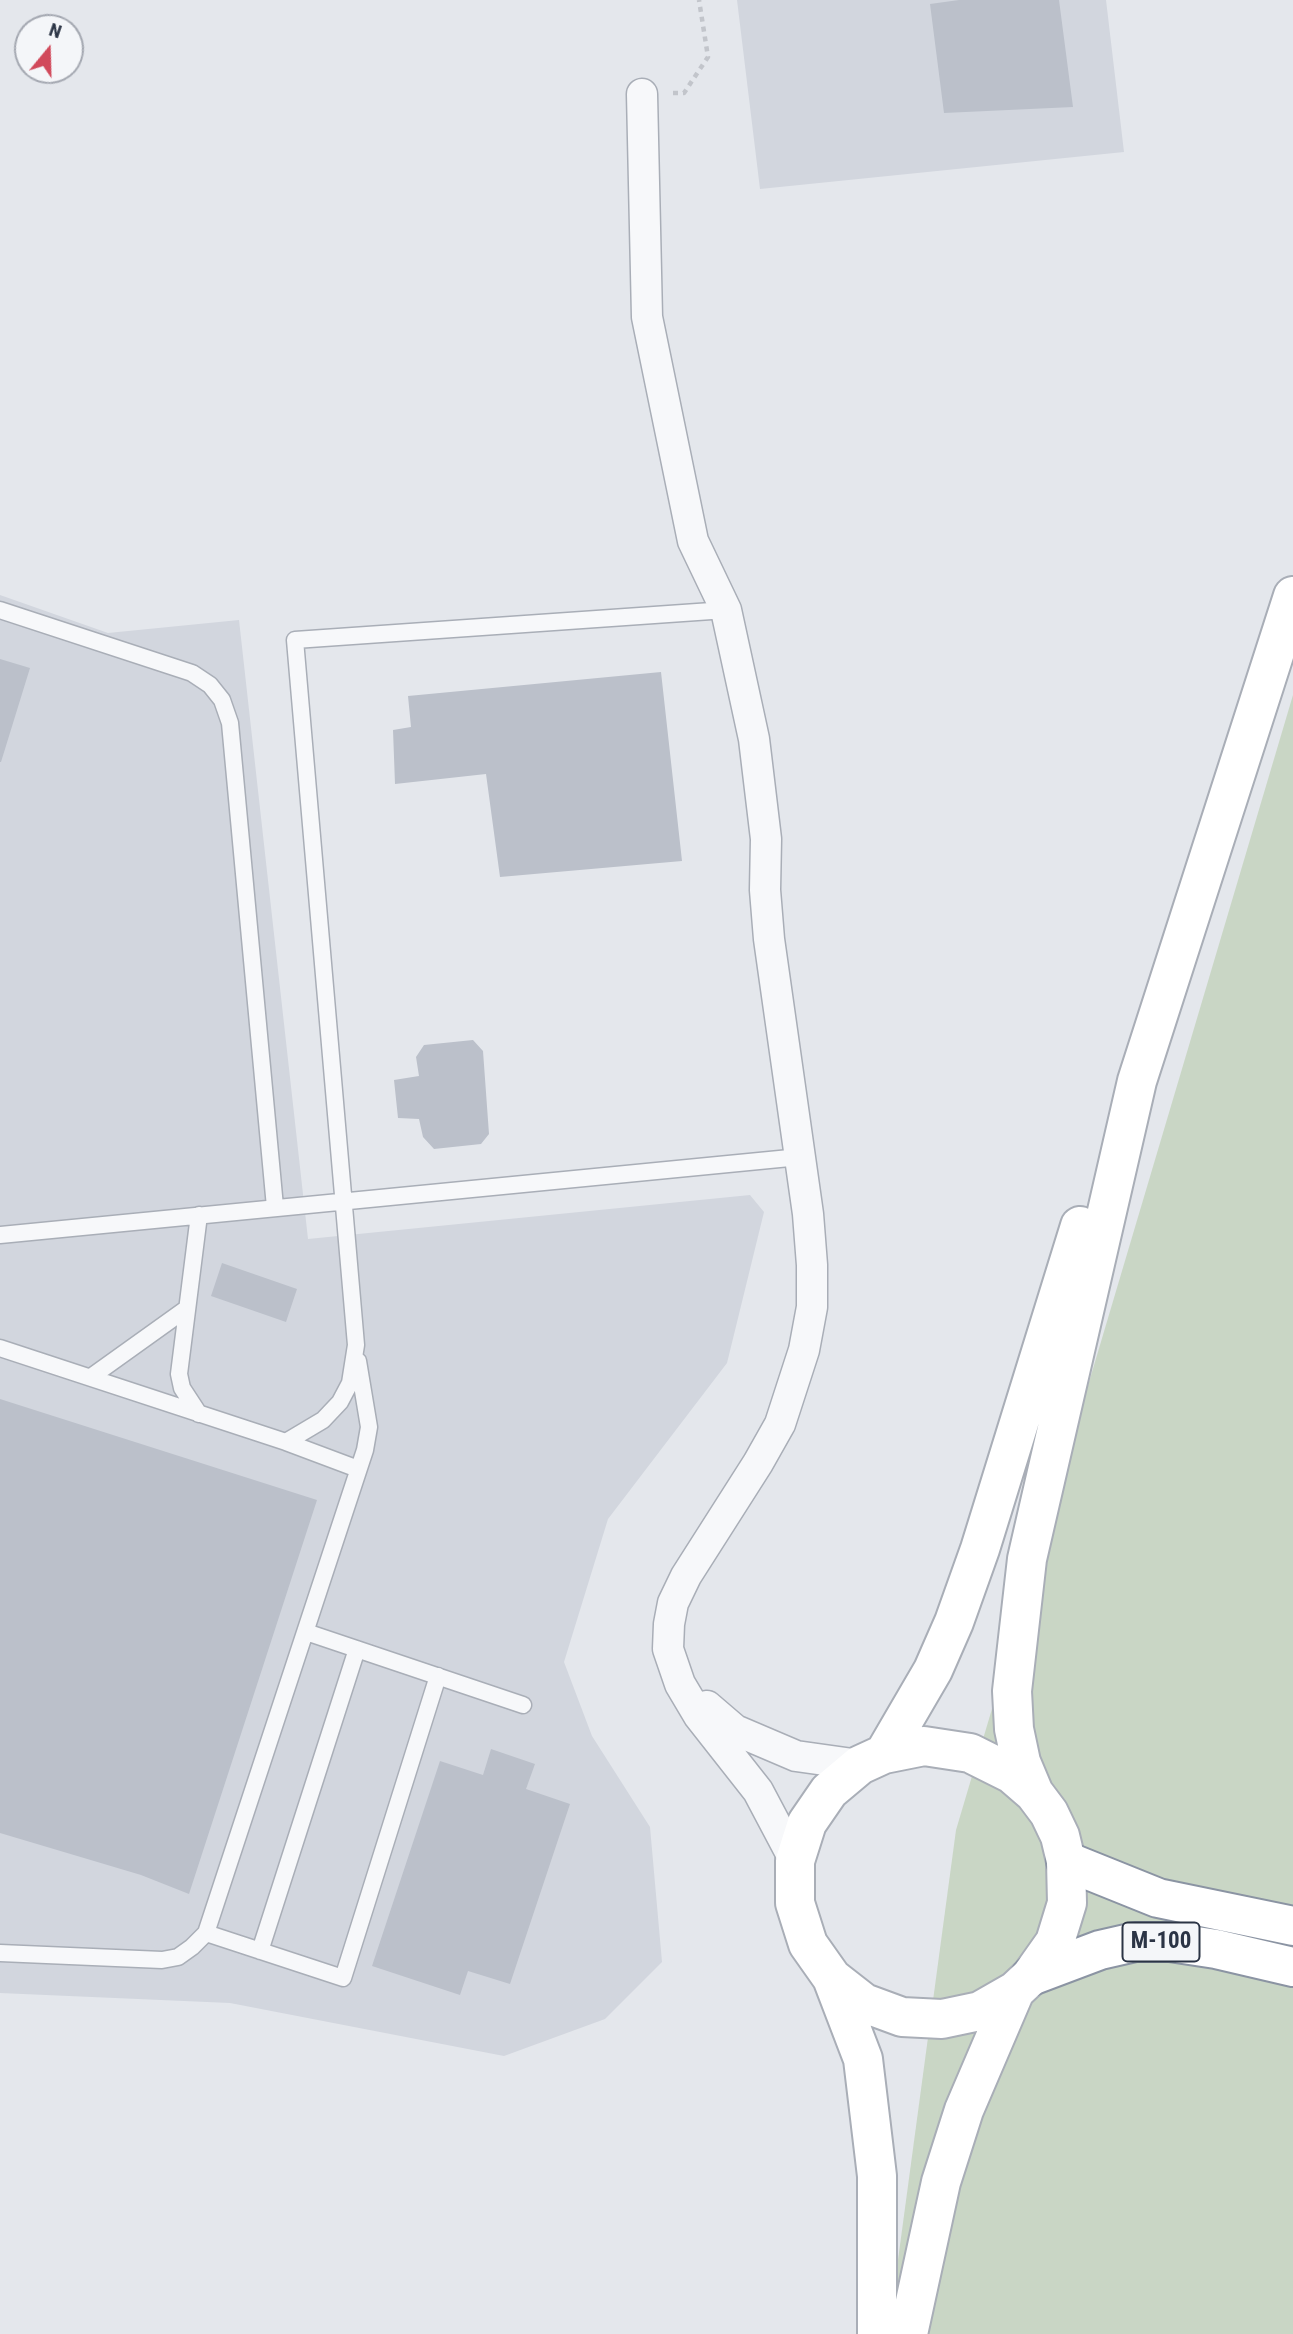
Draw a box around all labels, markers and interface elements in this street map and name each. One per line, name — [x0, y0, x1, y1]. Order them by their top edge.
north arrow — [14, 14, 84, 84]
text: N — [46, 18, 65, 43]
road number: M-100 — [1122, 1923, 1200, 1962]

